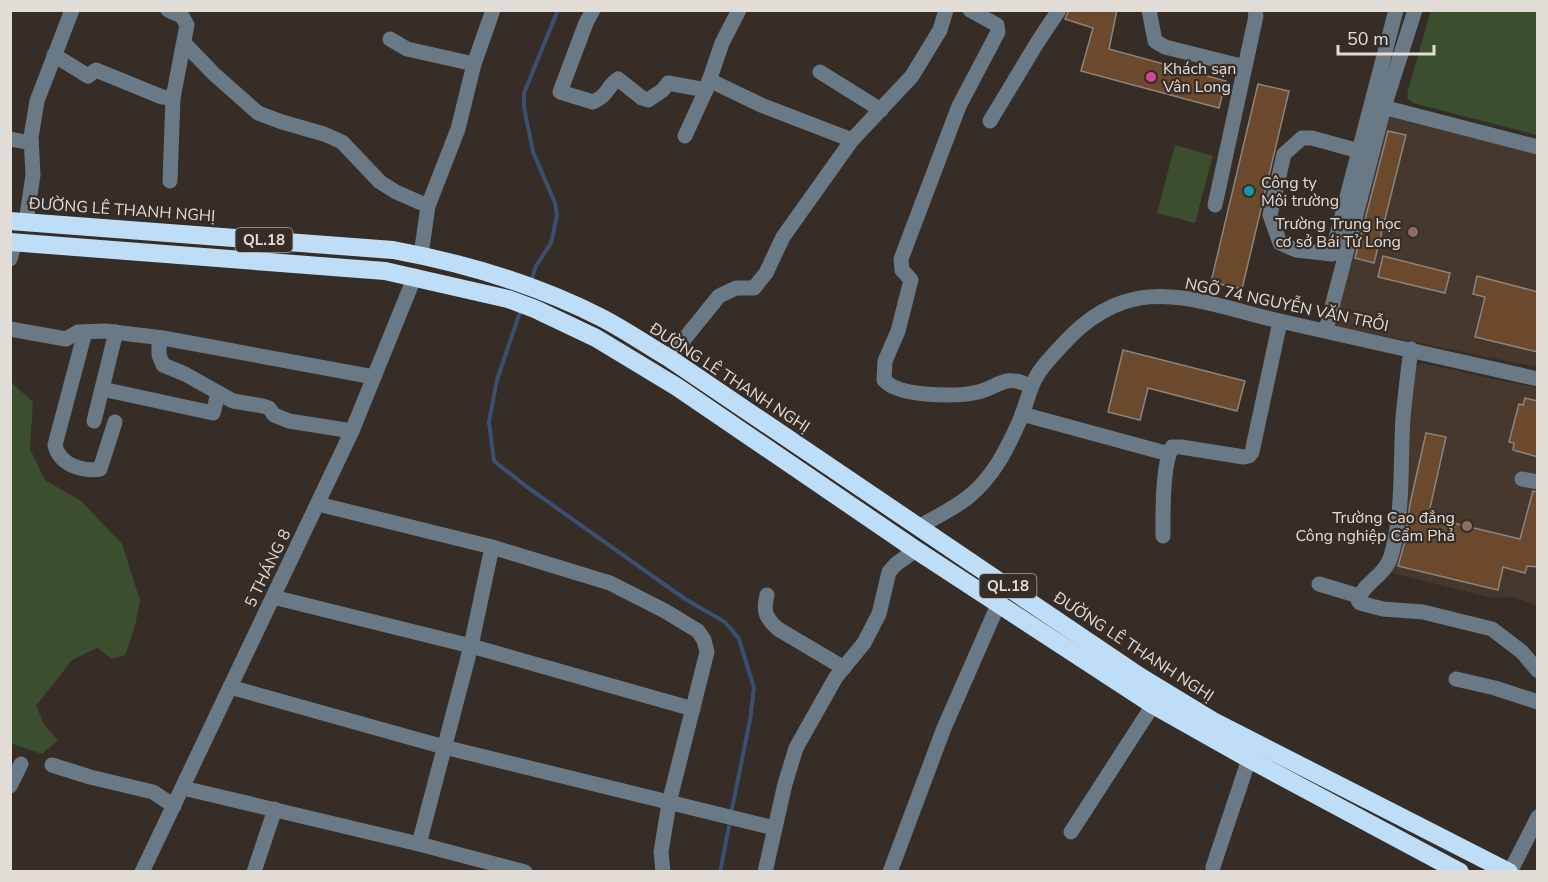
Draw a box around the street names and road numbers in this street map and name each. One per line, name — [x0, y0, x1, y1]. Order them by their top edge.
street label: ĐƯỜNG LÊ THANH NGHỊ — [27, 192, 216, 227]
road number: QL.18 — [236, 228, 292, 252]
street label: NGÕ 74 NGUYỄN VĂN TRỖI — [1183, 272, 1391, 337]
street label: ĐƯỜNG LÊ THANH NGHỊ — [644, 317, 814, 438]
street label: 5 THÁNG 8 — [240, 526, 296, 611]
road number: QL.18 — [980, 574, 1036, 598]
street label: ĐƯỜNG LÊ THANH NGHỊ — [1048, 586, 1218, 707]

